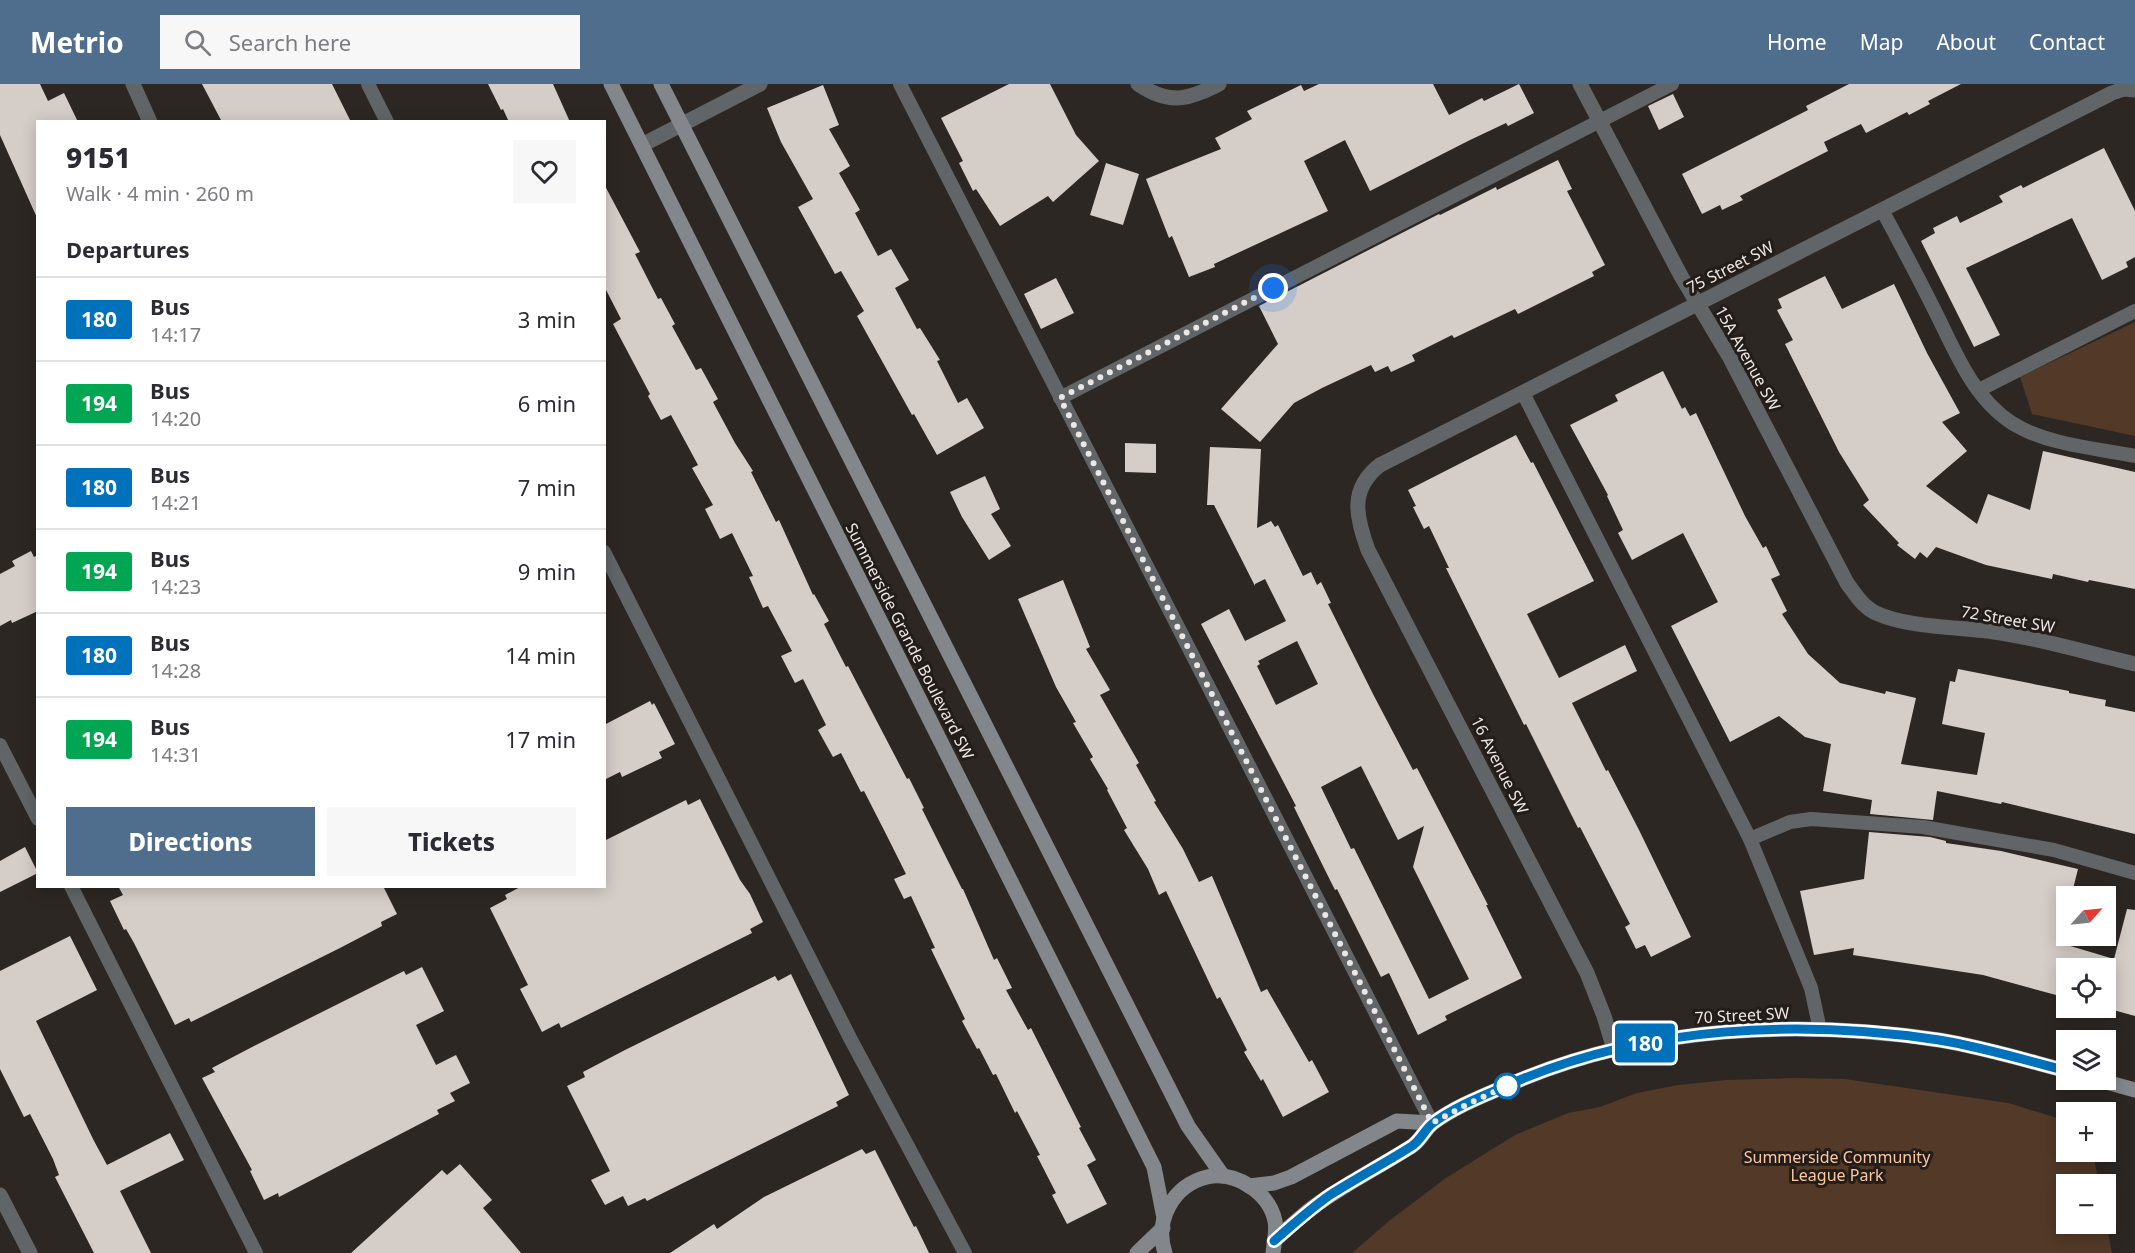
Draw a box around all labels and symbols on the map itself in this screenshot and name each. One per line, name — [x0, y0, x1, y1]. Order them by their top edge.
street label: 75 Street SW — [1683, 236, 1777, 298]
your location — [1258, 273, 1288, 303]
street label: 15A Avenue SW — [1710, 302, 1786, 414]
street label: Summerside Grande Boulevard SW — [841, 519, 979, 763]
street label: 72 Street SW — [1959, 600, 2057, 638]
street label: 16 Avenue SW — [1466, 713, 1534, 818]
north arrow — [2056, 886, 2116, 946]
street label: 70 Street SW — [1694, 1002, 1790, 1028]
line badge: 180 — [1610, 1024, 1680, 1062]
unlabelled marker — [1494, 1073, 1520, 1099]
park label: Summerside Community League Park — [1744, 1146, 1931, 1186]

